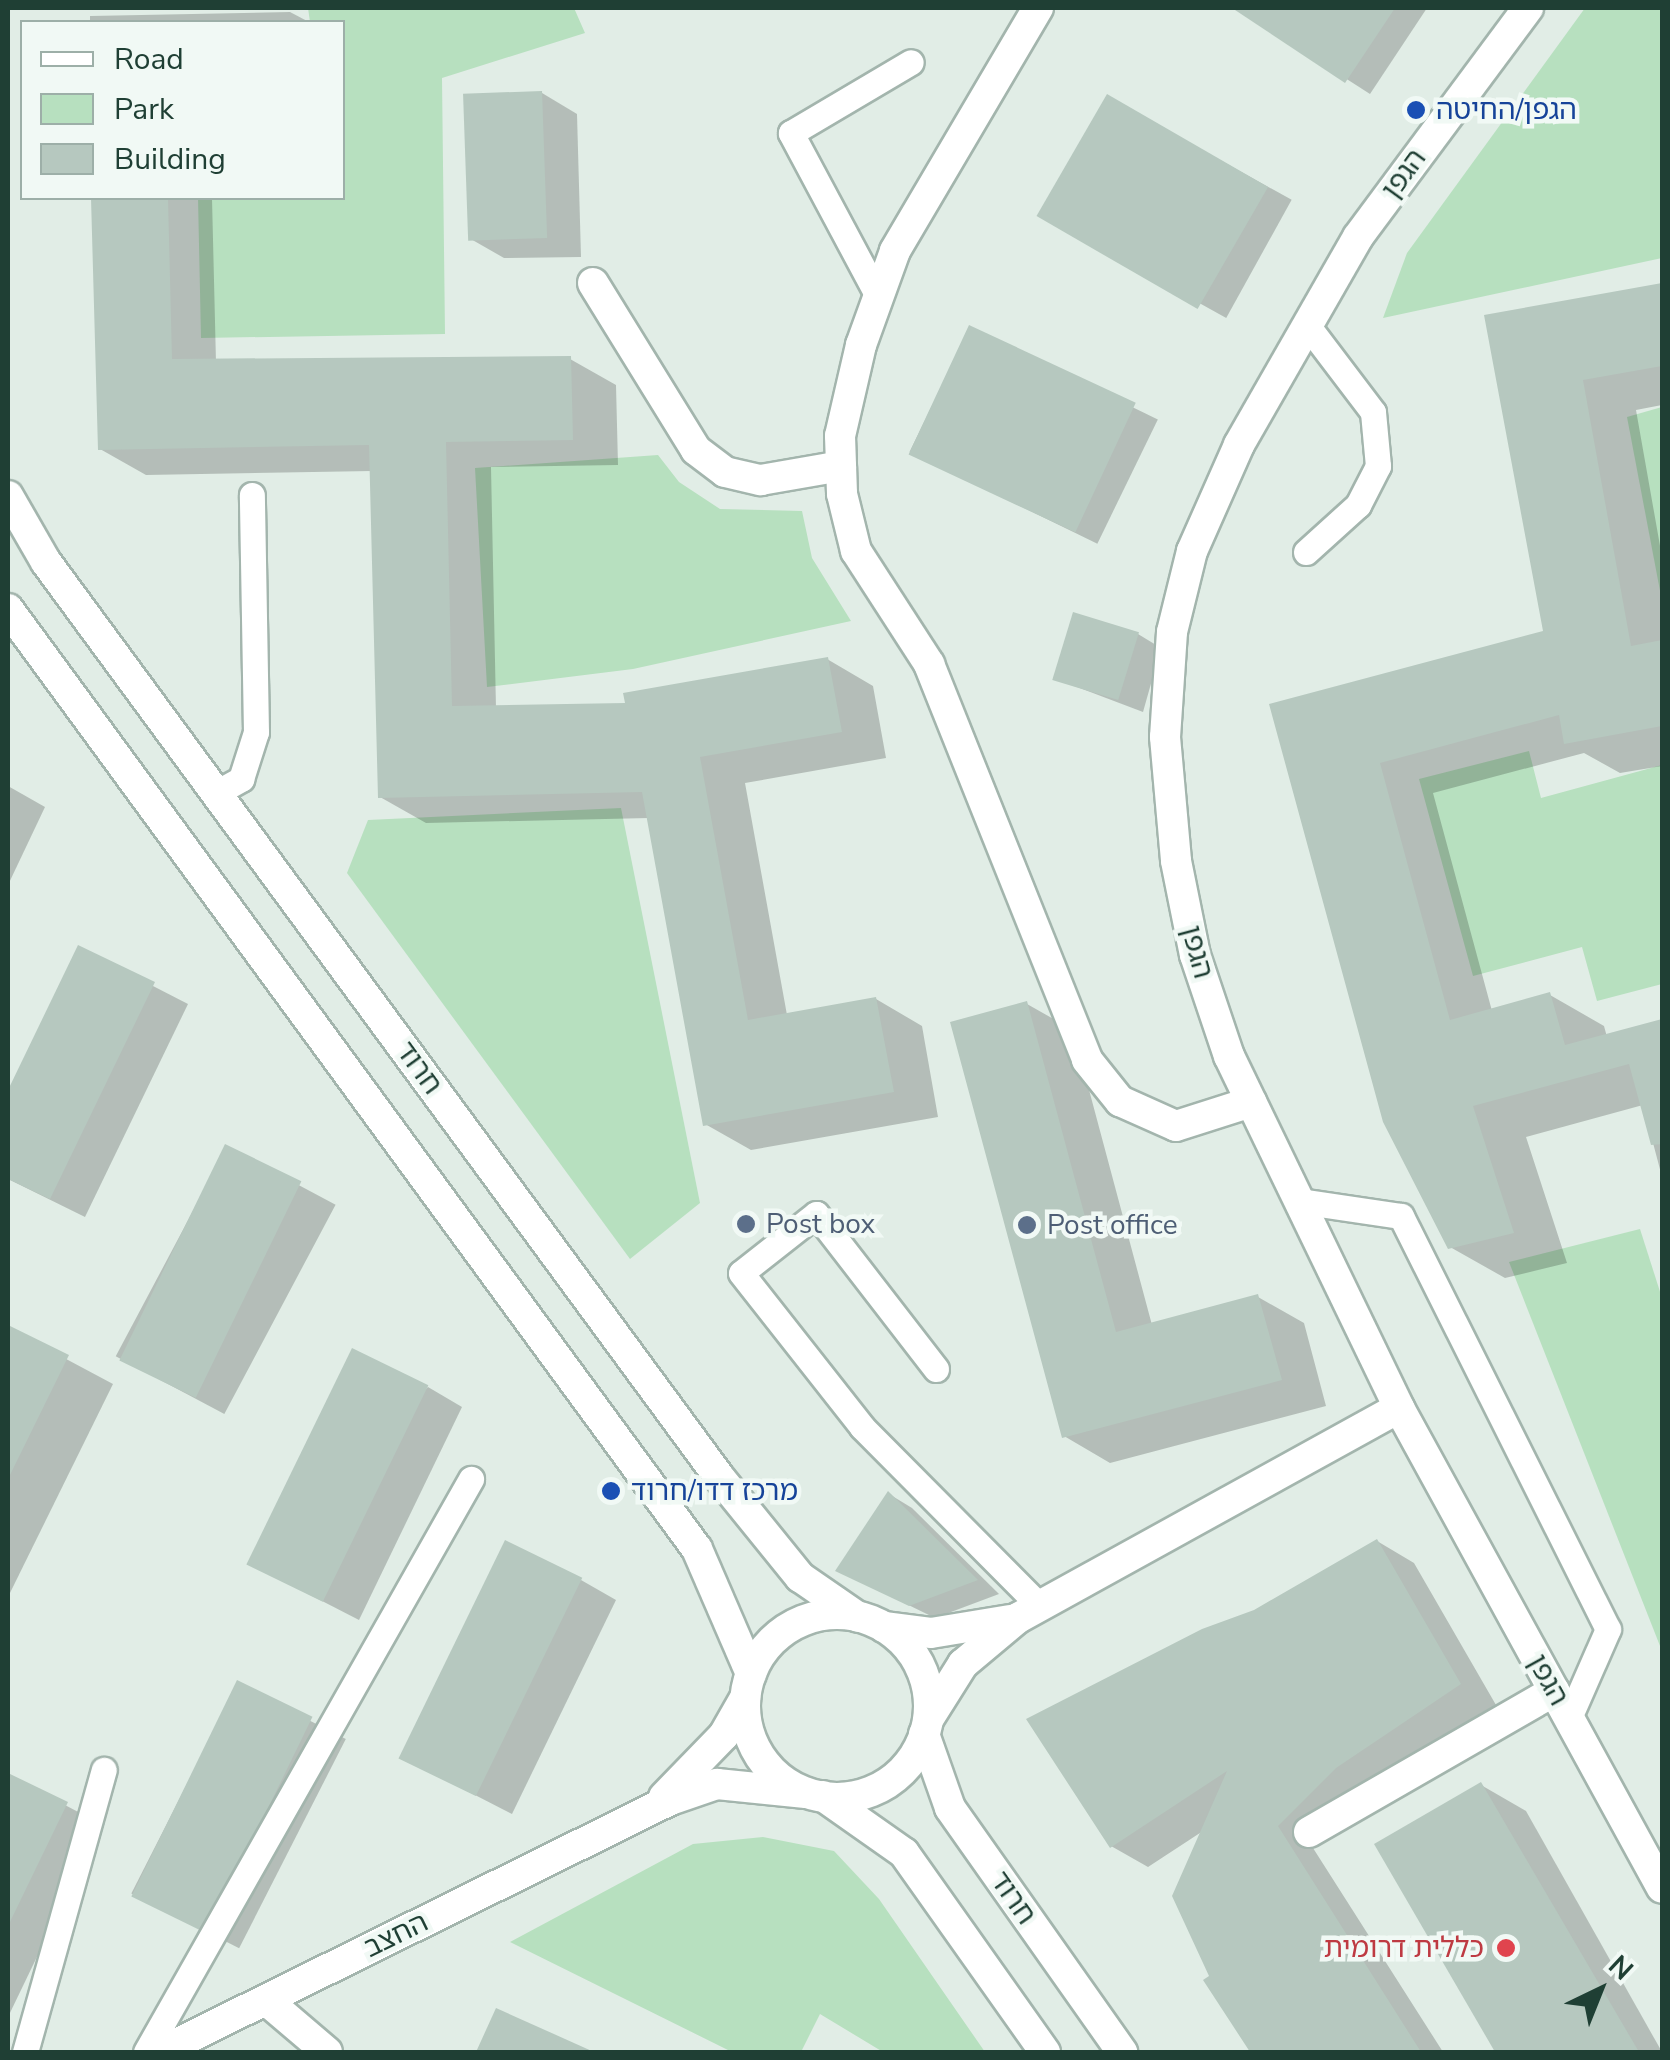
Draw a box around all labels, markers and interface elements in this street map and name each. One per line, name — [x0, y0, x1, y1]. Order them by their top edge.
legend — [20, 20, 345, 200]
text: Road — [114, 39, 184, 80]
text: Park — [114, 89, 174, 130]
place label: הגפן/החיטה — [1436, 93, 1577, 127]
marker: הגפן/החיטה — [1405, 99, 1427, 121]
text: Building — [114, 139, 226, 180]
street label: הגפן — [1375, 143, 1433, 205]
street label: הגפן — [1174, 922, 1220, 982]
street label: חרוד — [389, 1035, 449, 1101]
place label: Post box — [766, 1207, 875, 1241]
place label: Post office — [1047, 1208, 1178, 1242]
marker: Post box — [735, 1213, 757, 1235]
marker: Post office — [1016, 1214, 1038, 1236]
place label: מרכז דדו/חרוד — [631, 1474, 798, 1508]
marker: מרכז דדו/חרוד — [600, 1480, 622, 1502]
street label: הגפן — [1520, 1649, 1576, 1711]
street label: חרוד — [983, 1865, 1043, 1931]
street label: החצב — [359, 1905, 433, 1965]
place label: כללית דרומית — [1324, 1931, 1484, 1965]
marker: כללית דרומית — [1493, 1935, 1519, 1961]
north arrow — [1550, 1940, 1650, 2040]
text: N — [1600, 1947, 1641, 1989]

